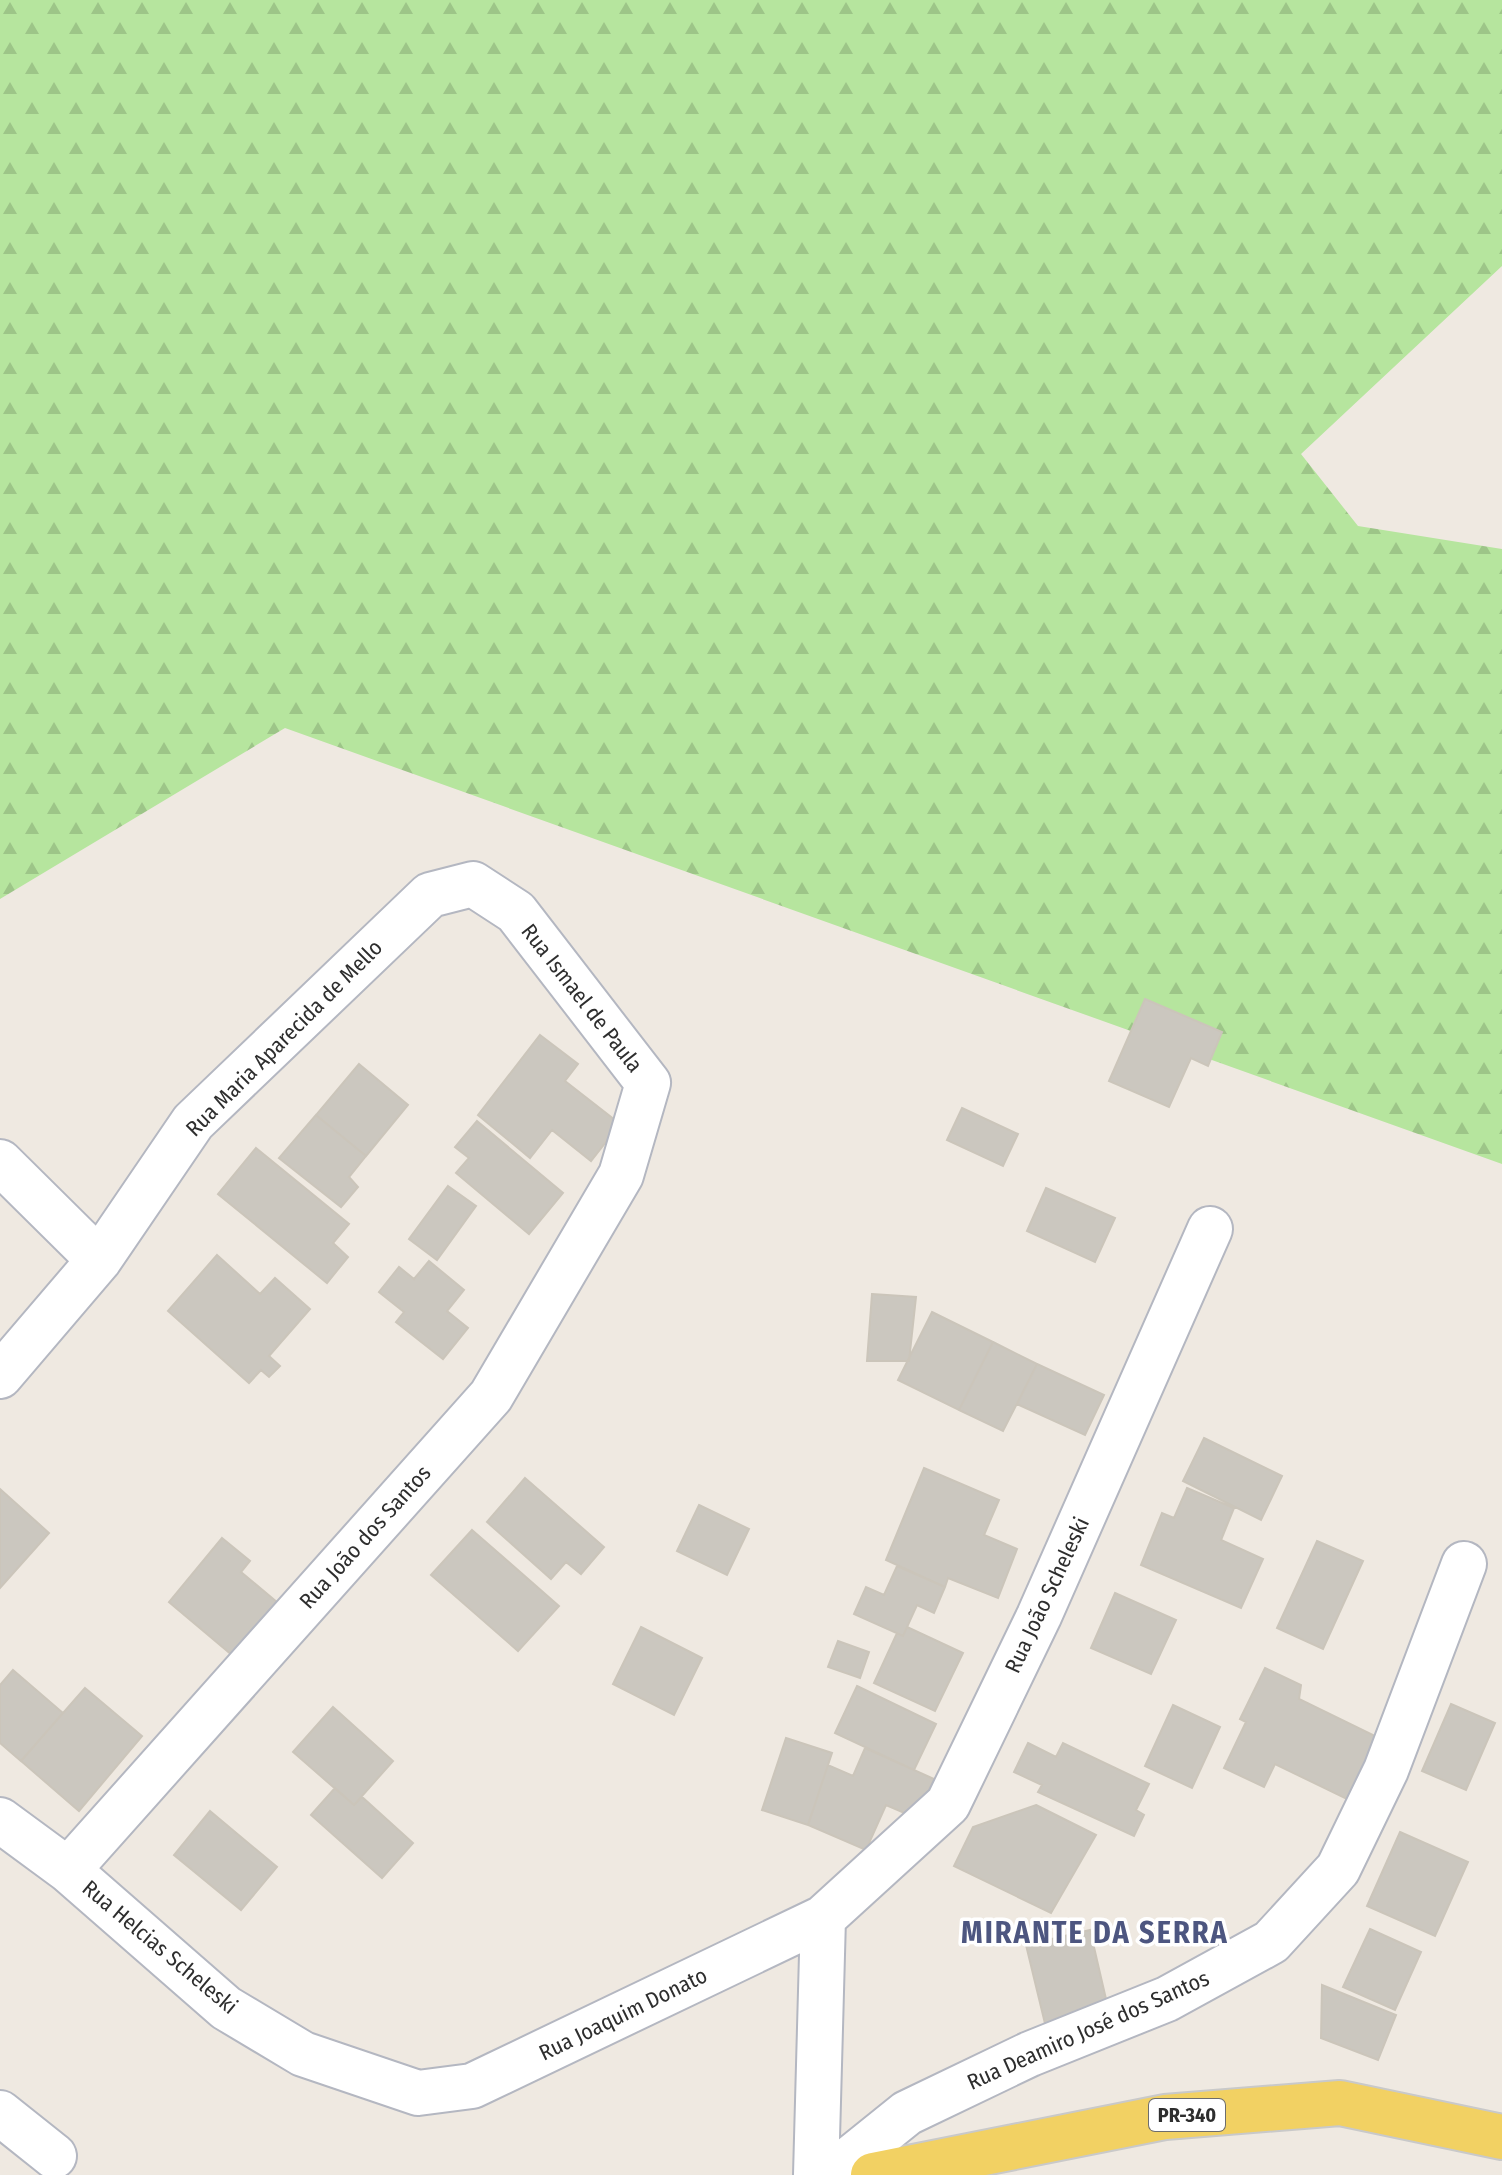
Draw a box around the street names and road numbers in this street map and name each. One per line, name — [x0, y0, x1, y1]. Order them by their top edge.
street label: Rua Ismael de Paula — [516, 918, 648, 1078]
street label: Rua Maria Aparecida de Mello — [180, 934, 388, 1142]
street label: Rua João dos Santos — [294, 1460, 436, 1614]
street label: Rua João Scheleski — [999, 1513, 1095, 1677]
street label: Rua Helcias Scheleski — [77, 1874, 243, 2020]
street label: Rua Joaquim Donato — [535, 1962, 711, 2066]
street label: Rua Deamiro José dos Santos — [963, 1964, 1213, 2096]
road number: PR-340 — [1149, 2099, 1225, 2131]

